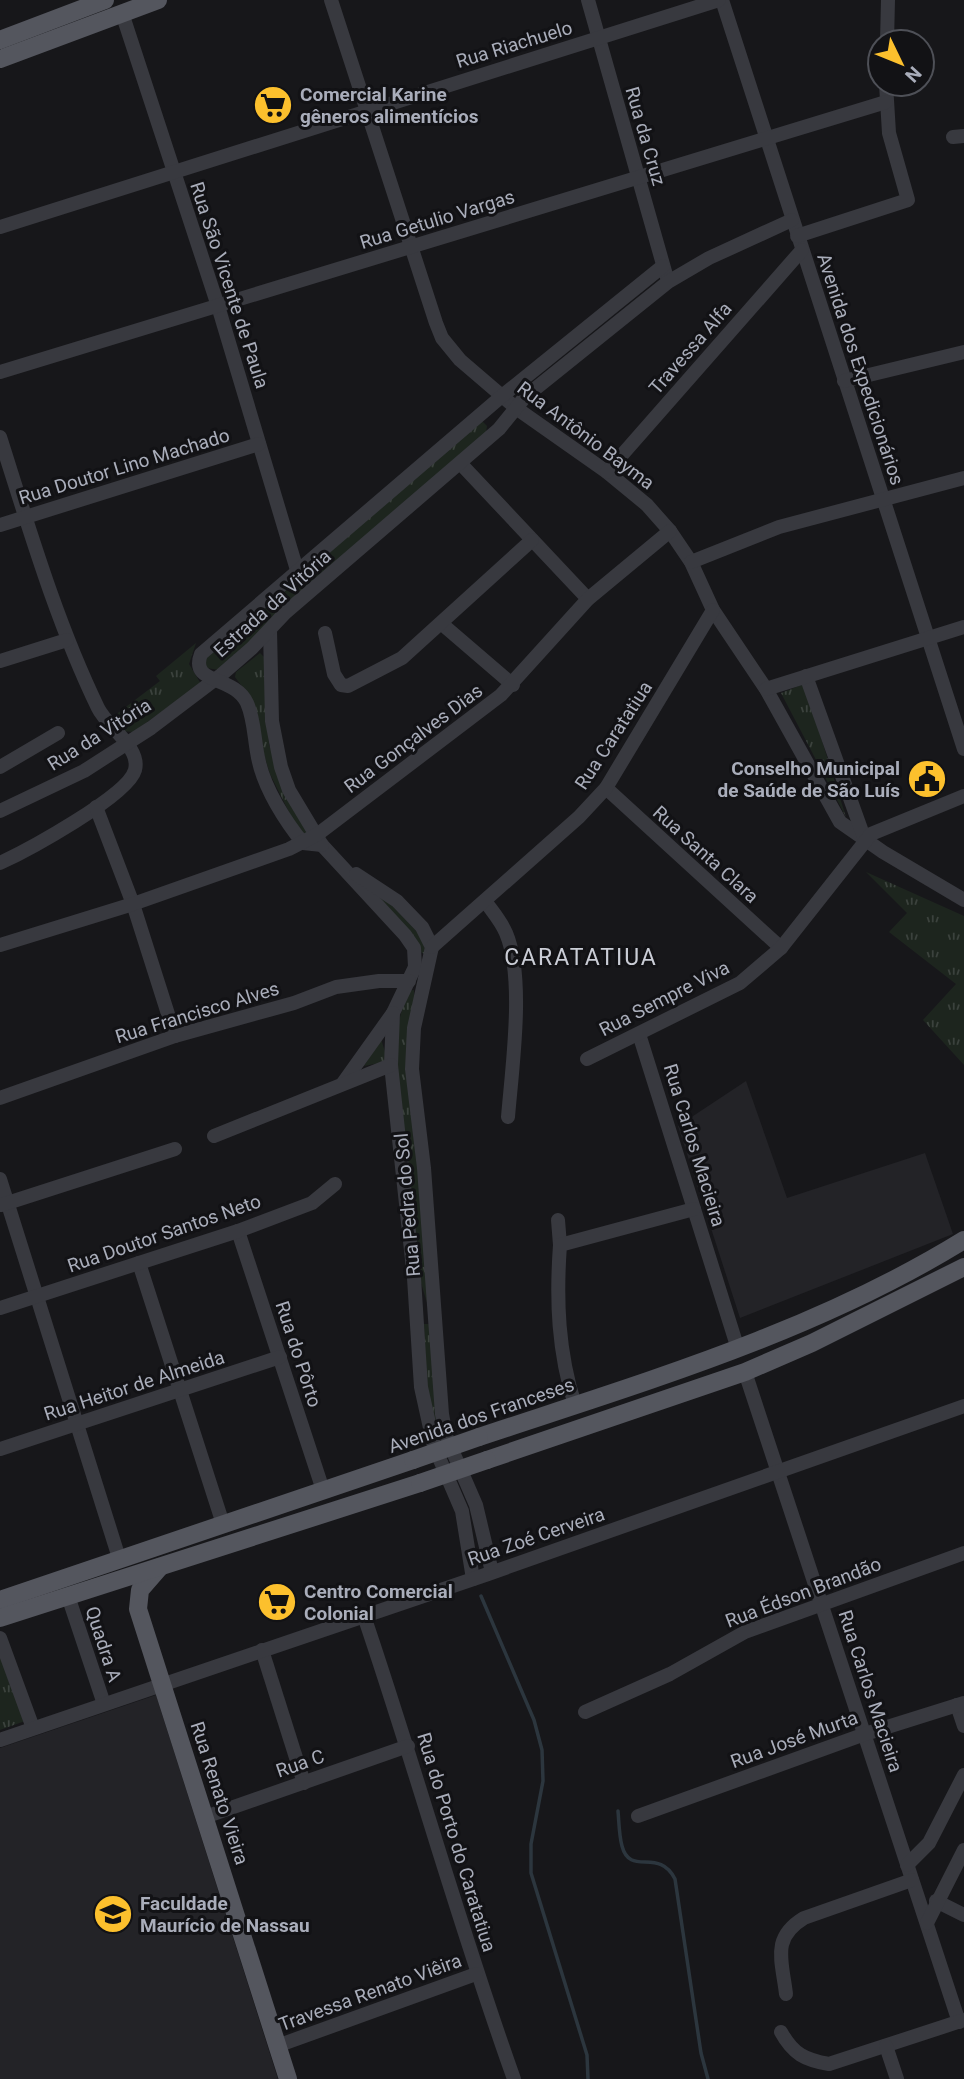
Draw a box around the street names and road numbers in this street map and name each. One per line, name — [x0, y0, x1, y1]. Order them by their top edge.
street label: Rua Riachuelo — [453, 16, 575, 73]
street label: Rua da Cruz — [620, 84, 671, 188]
street label: Rua São Vicente de Paula — [185, 179, 274, 391]
street label: Rua Getulio Vargas — [357, 185, 517, 254]
street label: Avenida dos Expedicionários — [812, 250, 909, 488]
street label: Travessa Alfa — [644, 298, 737, 399]
street label: Rua Antônio Bayma — [513, 376, 659, 494]
street label: Rua Doutor Lino Machado — [16, 423, 232, 510]
street label: Estrada da Vitória — [209, 545, 336, 662]
street label: Rua Caratatiua — [570, 677, 657, 794]
street label: Rua Gonçalves Dias — [340, 679, 487, 798]
street label: Rua da Vitória — [43, 693, 155, 775]
street label: Rua Santa Clara — [648, 801, 763, 908]
street label: Rua Sempre Viva — [595, 956, 733, 1041]
street label: Rua Francisco Alves — [112, 977, 282, 1048]
street label: Rua Carlos Macieira — [659, 1061, 730, 1229]
street label: Rua Pedra do Sol — [390, 1132, 425, 1278]
street label: Rua Doutor Santos Neto — [64, 1190, 264, 1277]
street label: Rua do Pôrto — [271, 1298, 326, 1410]
street label: Rua Heitor de Almeida — [41, 1345, 227, 1426]
street label: Avenida dos Franceses — [385, 1373, 577, 1458]
street label: Rua Zoé Cerveira — [465, 1502, 608, 1571]
street label: Rua Édson Brandão — [722, 1552, 884, 1633]
street label: Quadra A — [81, 1603, 127, 1685]
street label: Rua Carlos Macieira — [833, 1607, 908, 1775]
street label: Rua José Murta — [727, 1706, 861, 1773]
street label: Rua Renato Vieira — [186, 1719, 254, 1868]
street label: Rua do Porto do Caratatiua — [412, 1730, 501, 1955]
street label: Rua C — [273, 1745, 327, 1782]
street label: Travessa Renato Viêira — [276, 1949, 465, 2036]

